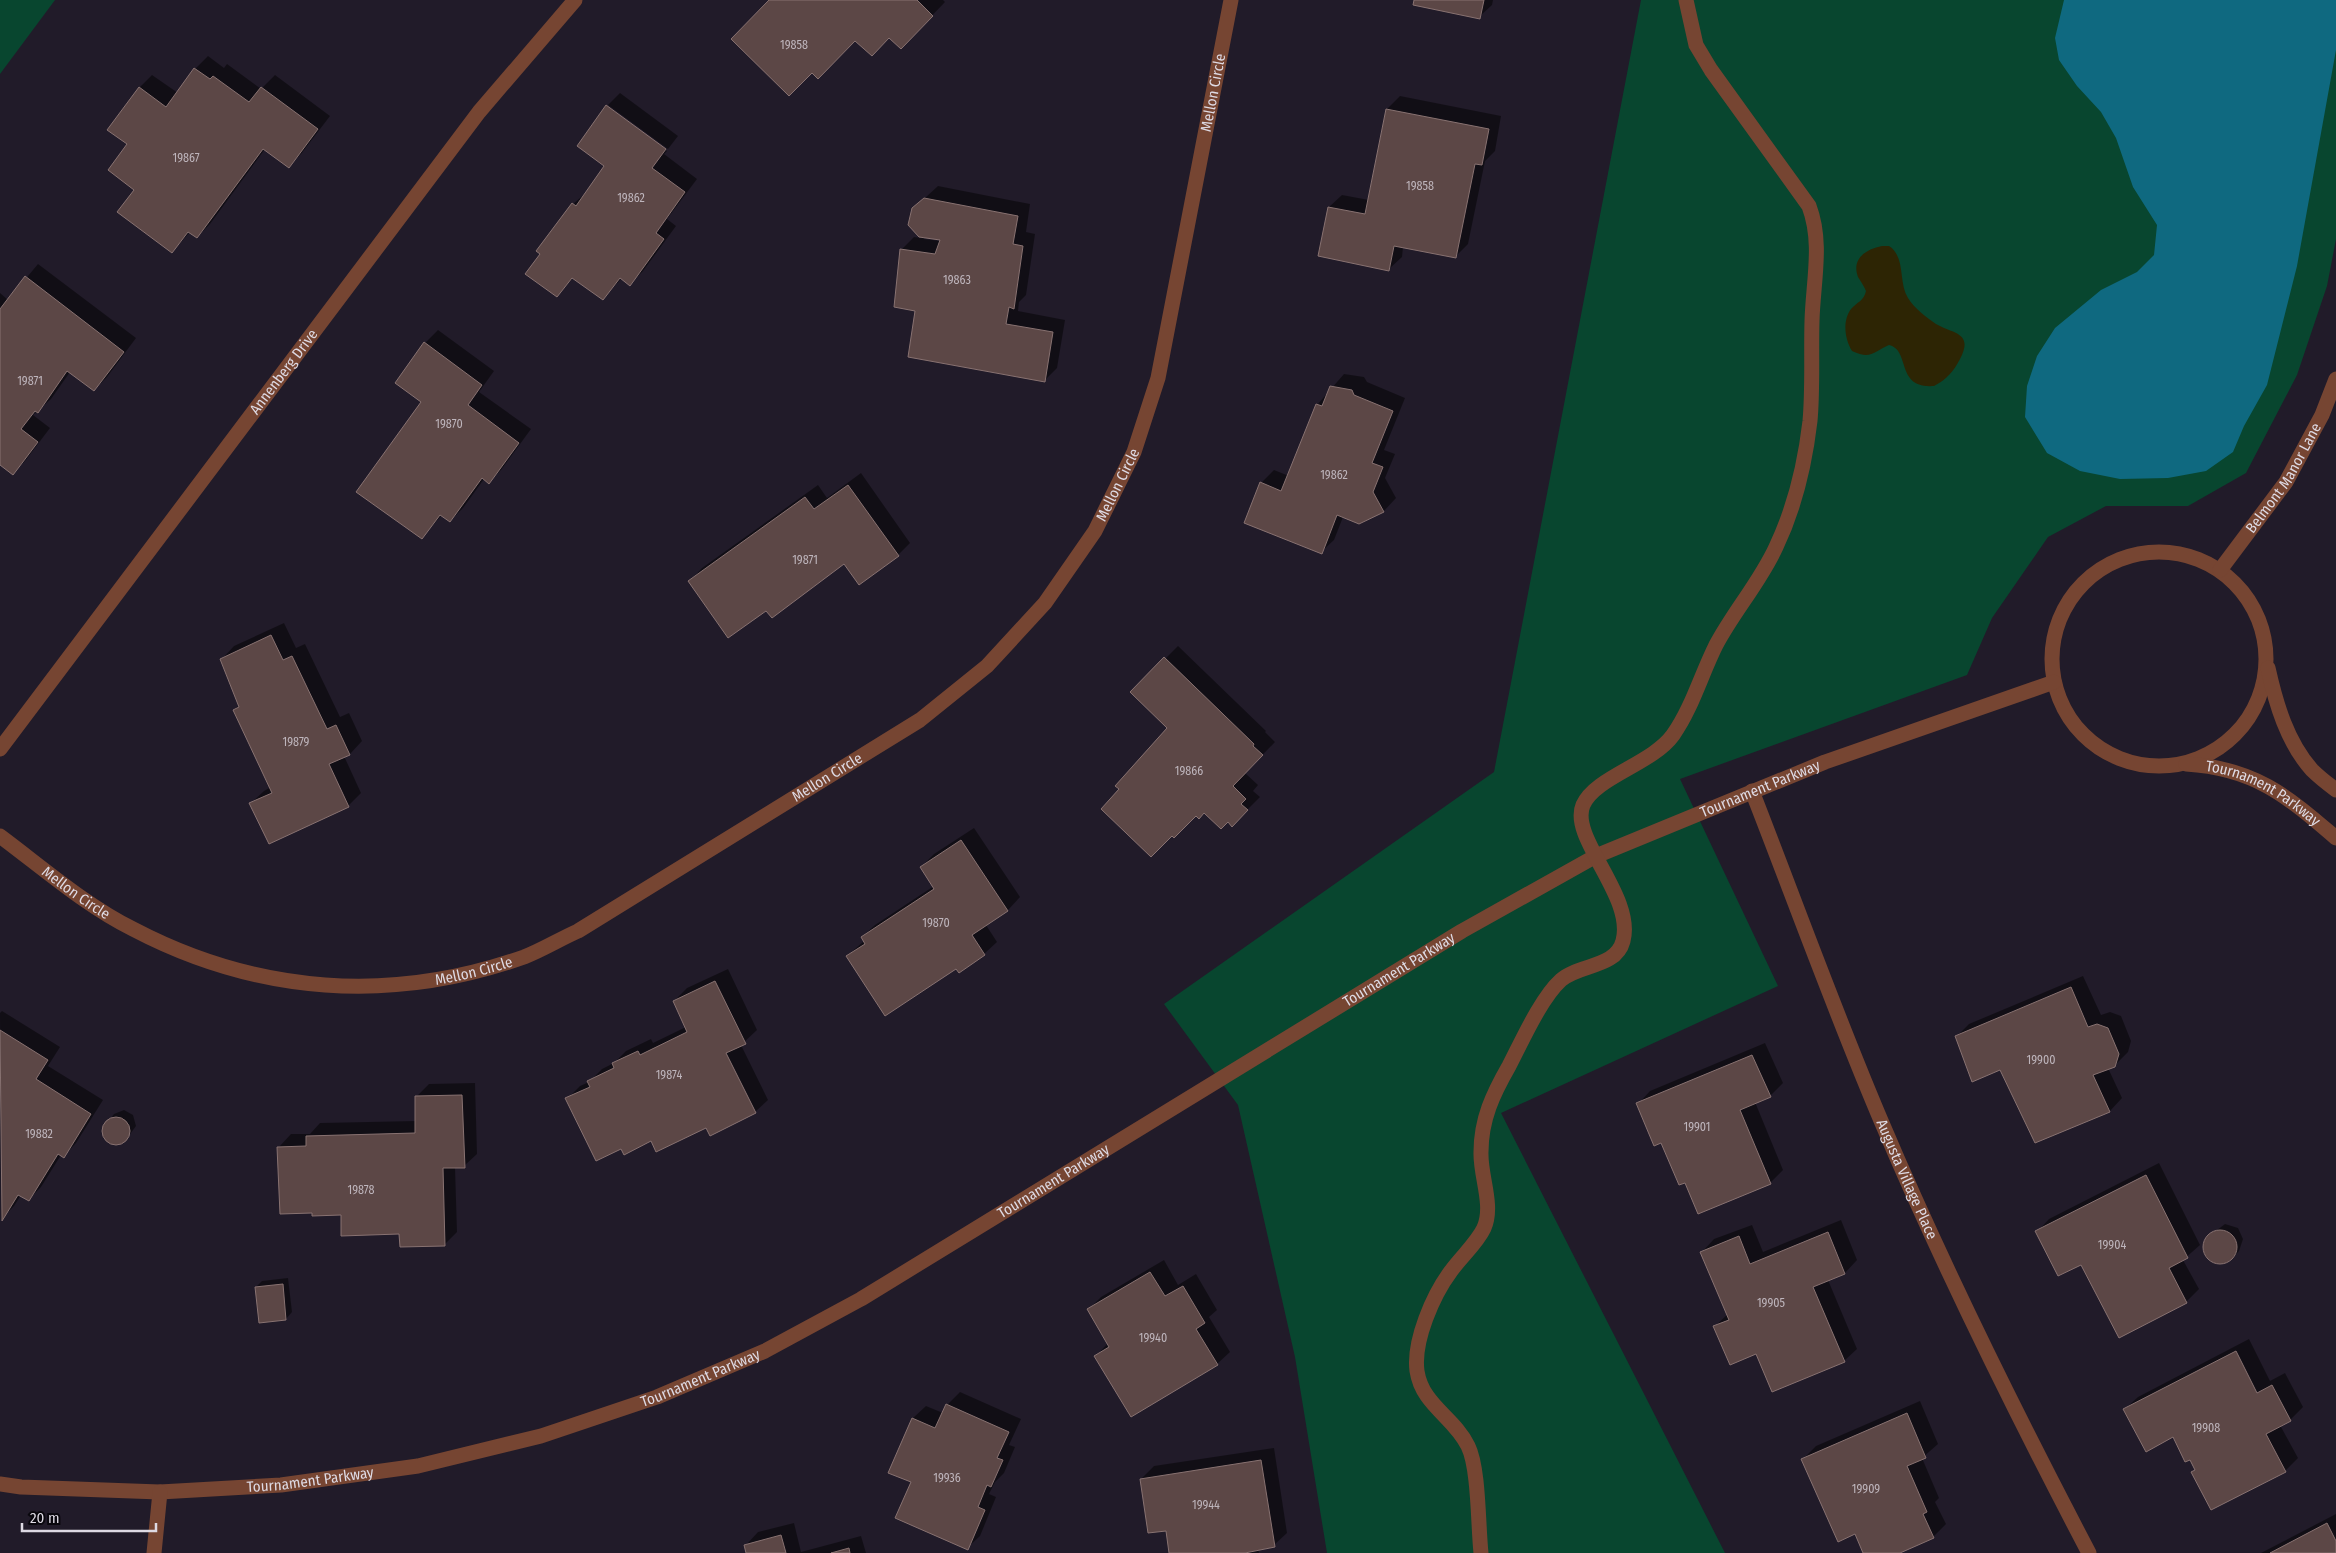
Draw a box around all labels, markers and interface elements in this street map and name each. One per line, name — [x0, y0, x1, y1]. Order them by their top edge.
house number: 19858 — [780, 38, 808, 52]
street label: Mellon Circle — [1197, 52, 1229, 133]
house number: 19867 — [172, 151, 200, 165]
house number: 19858 — [1406, 179, 1434, 193]
house number: 19862 — [617, 191, 645, 205]
house number: 19863 — [943, 273, 971, 287]
street label: Annenberg Drive — [246, 326, 321, 418]
house number: 19871 — [17, 374, 43, 388]
house number: 19870 — [435, 417, 463, 431]
street label: Belmont Manor Lane — [2242, 420, 2325, 537]
street label: Mellon Circle — [1092, 445, 1143, 524]
house number: 19862 — [1320, 468, 1348, 482]
house number: 19871 — [792, 553, 818, 567]
house number: 19879 — [283, 735, 310, 749]
street label: Mellon Circle — [789, 749, 866, 806]
street label: Tournament Parkway — [1698, 756, 1823, 821]
street label: Tournament Parkway — [2205, 757, 2324, 830]
house number: 19866 — [1175, 764, 1203, 778]
street label: Mellon Circle — [38, 863, 113, 923]
house number: 19870 — [922, 916, 950, 930]
street label: Tournament Parkway — [1340, 928, 1458, 1011]
street label: Mellon Circle — [434, 953, 515, 989]
house number: 19900 — [2027, 1053, 2055, 1067]
house number: 19874 — [656, 1068, 682, 1082]
street label: Augusta Village Place — [1872, 1116, 1941, 1242]
house number: 19901 — [1684, 1120, 1710, 1134]
house number: 19882 — [25, 1127, 53, 1141]
street label: Tournament Parkway — [994, 1140, 1113, 1222]
house number: 19878 — [348, 1183, 375, 1197]
house number: 19904 — [2098, 1238, 2126, 1252]
house number: 19905 — [1757, 1296, 1786, 1310]
house number: 19940 — [1139, 1331, 1167, 1345]
street label: Tournament Parkway — [638, 1345, 763, 1411]
house number: 19908 — [2192, 1421, 2220, 1435]
street label: Tournament Parkway — [246, 1463, 375, 1496]
house number: 19936 — [933, 1471, 961, 1485]
house number: 19909 — [1852, 1482, 1880, 1496]
house number: 19944 — [1192, 1498, 1220, 1512]
scale bar — [22, 1500, 156, 1532]
text: 20 m — [30, 1509, 60, 1527]

